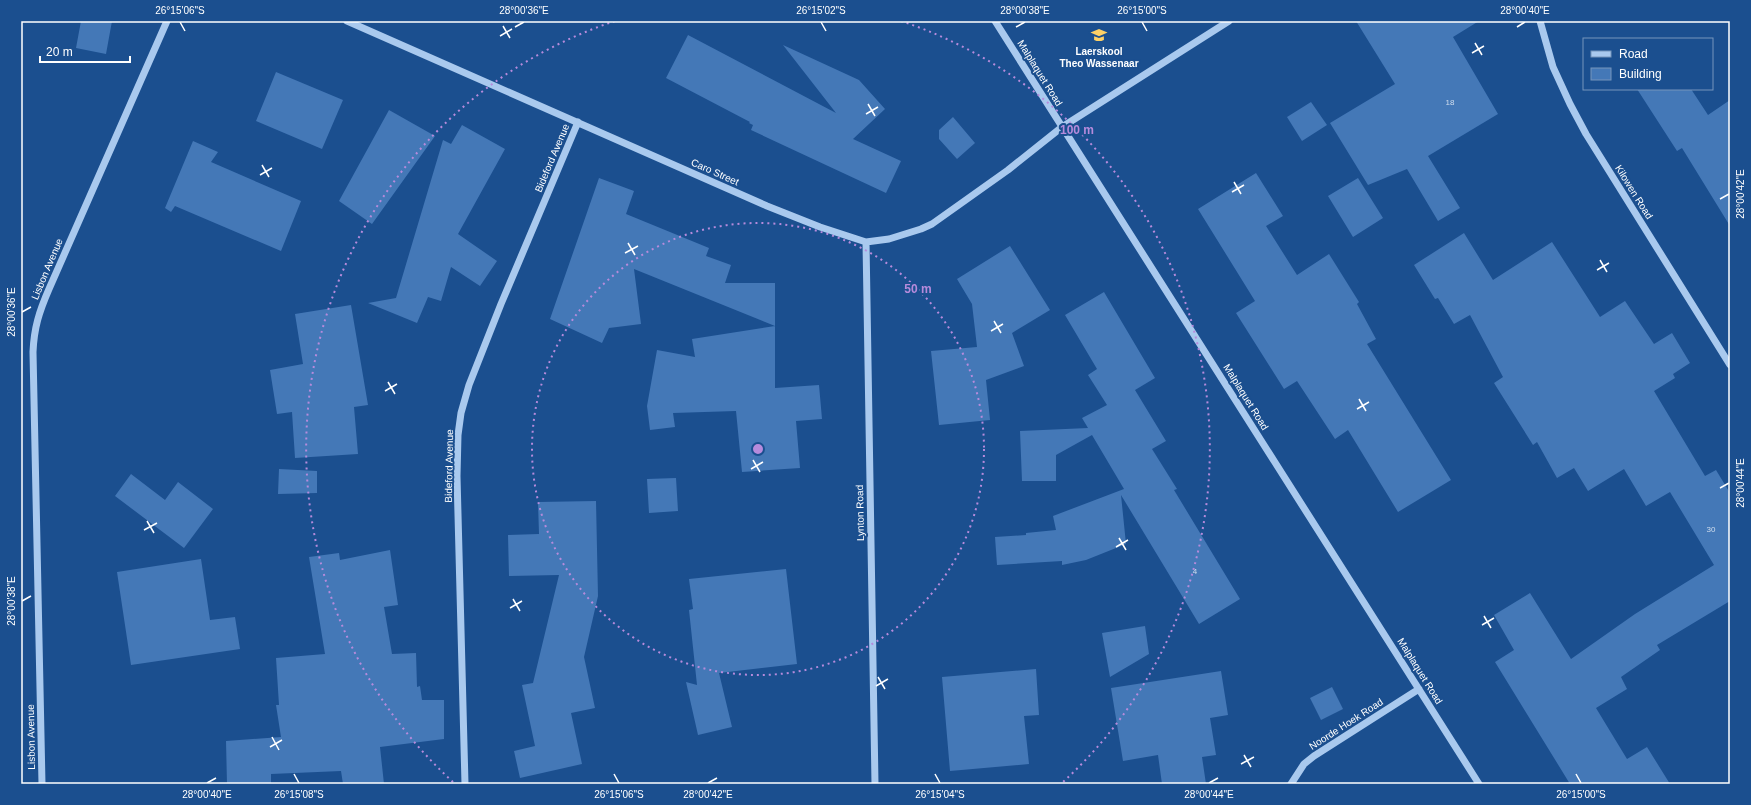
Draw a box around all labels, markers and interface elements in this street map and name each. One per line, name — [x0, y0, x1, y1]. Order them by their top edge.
text: 26°15'06"S — [155, 5, 205, 16]
text: 28°00'36"E — [499, 5, 549, 16]
text: 26°15'02"S — [796, 5, 846, 16]
text: 28°00'38"E — [1000, 5, 1050, 16]
text: 26°15'00"S — [1117, 5, 1167, 16]
text: 28°00'40"E — [1500, 5, 1550, 16]
school or university icon: Laerskool Theo Wassenaar — [1090, 26, 1108, 44]
scale bar — [40, 38, 130, 64]
street label: Malplaquet Road — [1015, 38, 1065, 108]
legend — [1583, 38, 1713, 90]
text: 20 m — [46, 45, 73, 59]
place label: Laerskool Theo Wassenaar — [1059, 46, 1139, 69]
text: Road — [1619, 47, 1648, 61]
text: Building — [1619, 67, 1662, 81]
house number: 18 — [1446, 98, 1455, 107]
street label: Bideford Avenue — [533, 122, 572, 194]
text: 100 m — [1060, 123, 1094, 137]
street label: Caro Street — [689, 157, 741, 188]
street label: Kilowen Road — [1613, 163, 1655, 221]
text: 28°00'42"E — [1735, 169, 1746, 219]
street label: Lisbon Avenue — [29, 236, 65, 301]
text: 50 m — [904, 282, 932, 296]
text: 28°00'36"E — [6, 287, 17, 337]
street label: Malplaquet Road — [1221, 362, 1271, 432]
street label: Bideford Avenue — [443, 429, 455, 503]
centre of rings — [751, 442, 765, 456]
text: 28°00'44"E — [1735, 458, 1746, 508]
street label: Lynton Road — [854, 485, 866, 541]
house number: 30 — [1707, 525, 1716, 534]
house number: 4 — [1193, 567, 1198, 576]
text: 28°00'38"E — [6, 576, 17, 626]
street label: Malplaquet Road — [1395, 636, 1445, 706]
street label: Noorde Hoek Road — [1307, 696, 1385, 752]
street label: Lisbon Avenue — [25, 704, 37, 770]
text: 28°00'40"E — [182, 789, 232, 800]
text: 26°15'08"S — [274, 789, 324, 800]
text: 26°15'06"S — [594, 789, 644, 800]
text: 28°00'42"E — [683, 789, 733, 800]
text: 26°15'04"S — [915, 789, 965, 800]
text: 28°00'44"E — [1184, 789, 1234, 800]
text: 26°15'00"S — [1556, 789, 1606, 800]

